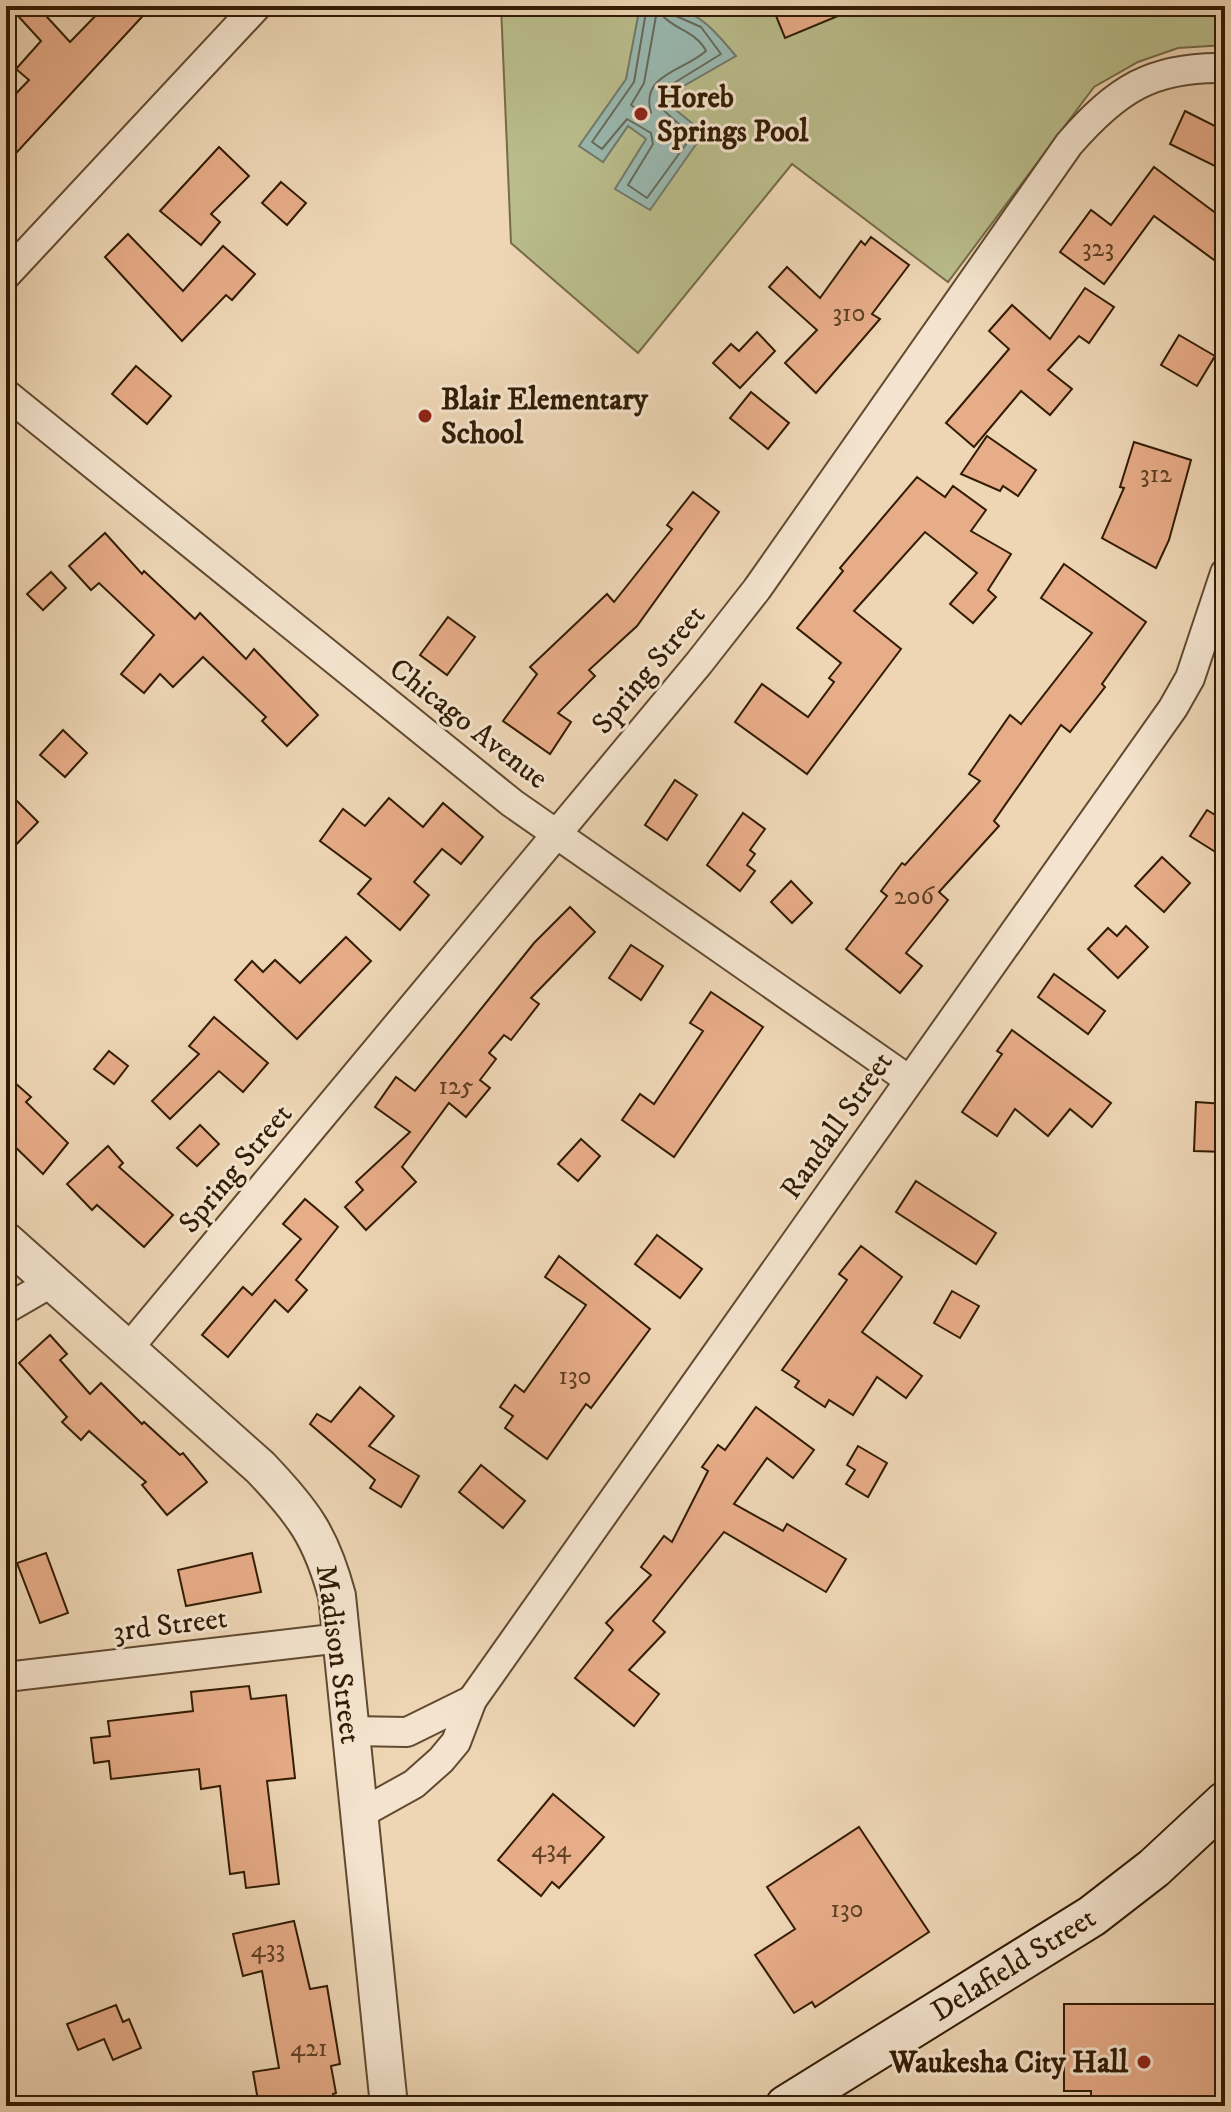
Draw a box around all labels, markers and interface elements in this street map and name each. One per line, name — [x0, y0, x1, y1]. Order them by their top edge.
place label: Horeb Springs Pool — [657, 80, 809, 151]
marker: Horeb Springs Pool — [632, 105, 650, 123]
house number: 323 — [1082, 232, 1114, 265]
house number: 310 — [832, 297, 866, 330]
place label: Blair Elementary School — [441, 382, 648, 453]
marker: Blair Elementary School — [416, 407, 434, 425]
house number: 312 — [1140, 458, 1172, 491]
street label: Spring Street — [584, 598, 714, 742]
street label: Chicago Avenue — [381, 651, 555, 798]
house number: 206 — [894, 880, 936, 913]
street label: Randall Street — [773, 1045, 902, 1207]
house number: 125 — [438, 1070, 474, 1103]
street label: Spring Street — [171, 1097, 301, 1241]
house number: 130 — [558, 1360, 592, 1393]
street label: Madison Street — [307, 1562, 368, 1746]
street label: 3rd Street — [111, 1600, 229, 1651]
house number: 434 — [531, 1833, 572, 1866]
house number: 130 — [830, 1893, 864, 1926]
street label: Delafield Street — [925, 1900, 1103, 2031]
house number: 433 — [251, 1933, 285, 1966]
house number: 421 — [290, 2032, 328, 2065]
place label: Waukesha City Hall — [888, 2045, 1129, 2082]
marker: Waukesha City Hall — [1135, 2053, 1153, 2071]

